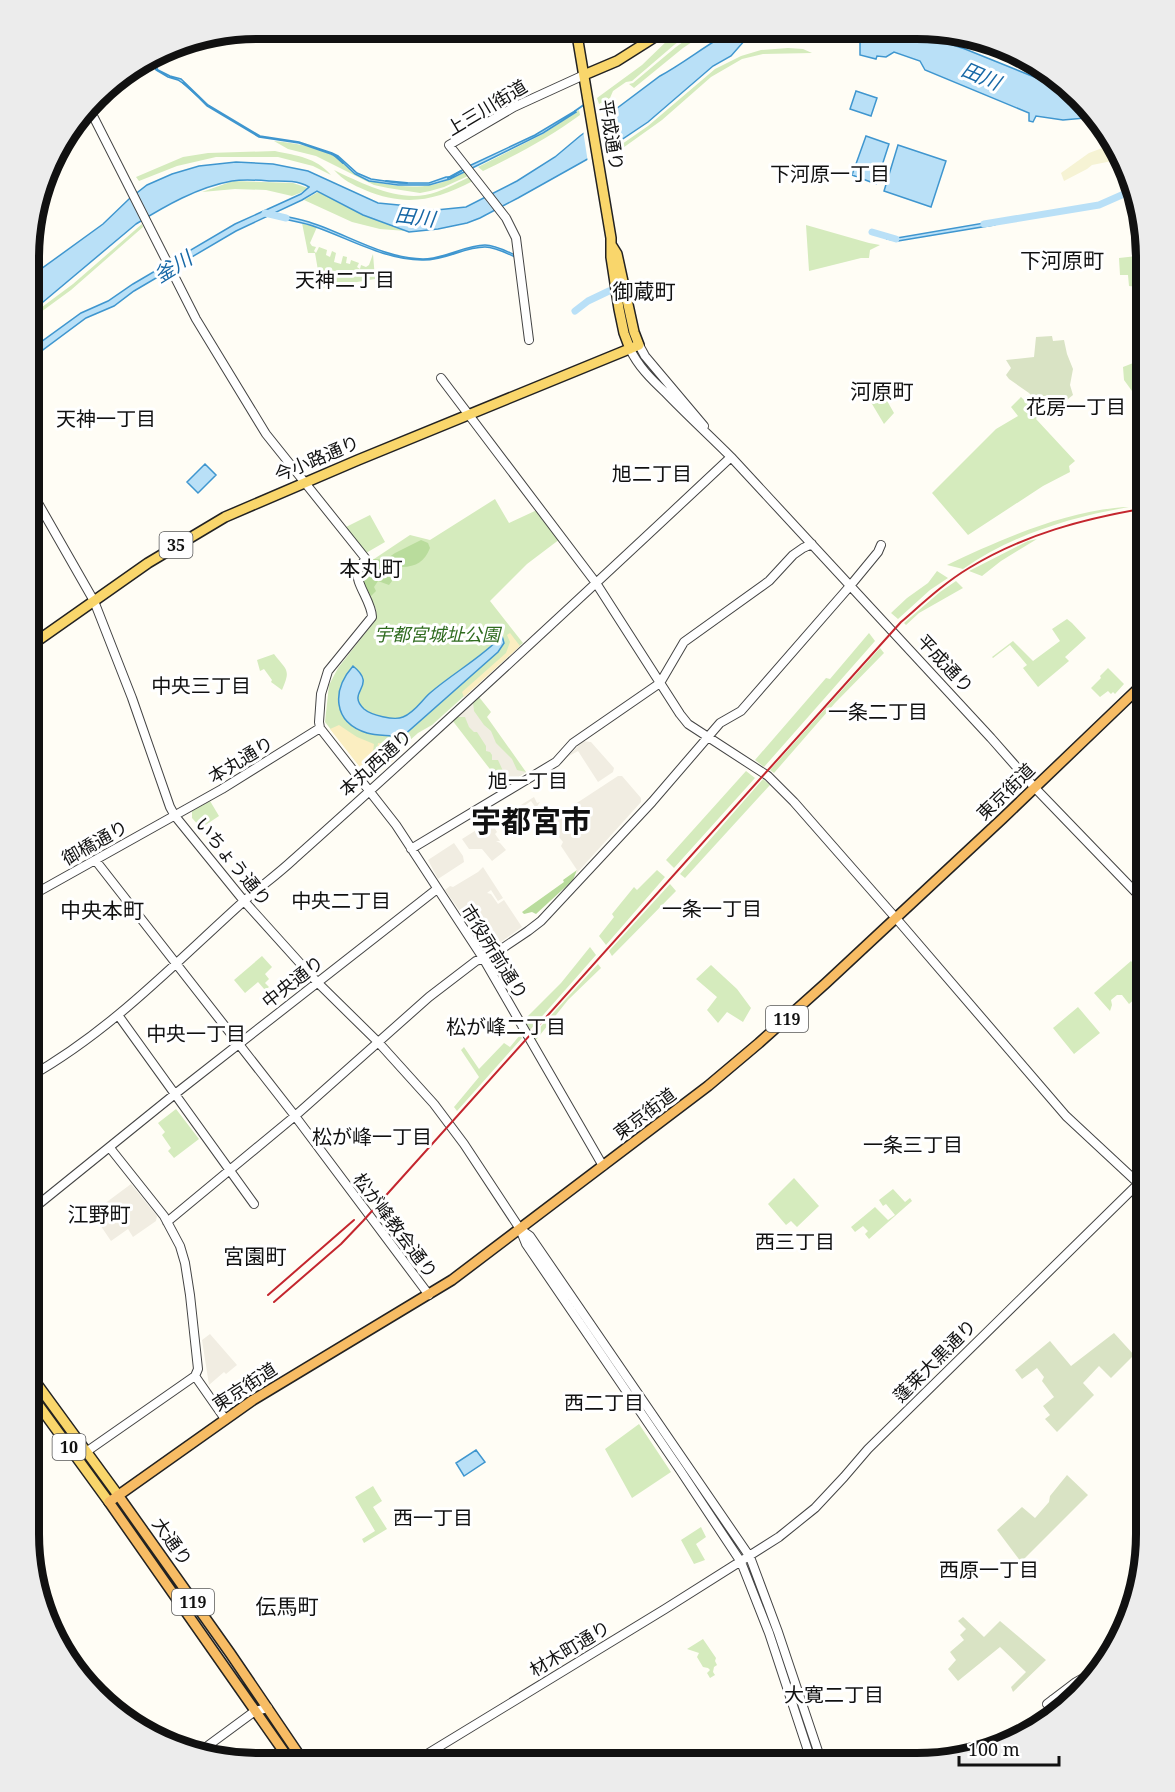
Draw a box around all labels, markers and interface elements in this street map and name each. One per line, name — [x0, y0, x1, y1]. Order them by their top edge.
water label: 田川 — [958, 55, 1007, 97]
street label: 上三川街道 — [442, 74, 531, 141]
street label: 平成通り — [595, 97, 629, 172]
district label: 下河原一丁目 — [770, 160, 890, 187]
water label: 田川 — [394, 201, 439, 233]
water label: 釜川 — [149, 243, 199, 289]
district label: 下河原町 — [1020, 246, 1104, 274]
district label: 天神二丁目 — [295, 266, 395, 293]
district label: 御蔵町 — [613, 277, 676, 305]
district label: 河原町 — [851, 377, 914, 405]
district label: 花房一丁目 — [1026, 393, 1126, 420]
district label: 天神一丁目 — [56, 405, 156, 432]
street label: 今小路通り — [270, 429, 363, 487]
district label: 旭二丁目 — [612, 460, 692, 487]
road number: 35 — [160, 532, 192, 558]
district label: 本丸町 — [340, 554, 403, 582]
park label: 宇都宮城址公園 — [374, 622, 503, 646]
street label: 平成通り — [912, 629, 979, 698]
district label: 中央三丁目 — [151, 672, 251, 699]
district label: 一条二丁目 — [828, 698, 928, 725]
street label: 本丸西通り — [334, 723, 417, 801]
street label: 本丸通り — [203, 730, 278, 788]
street label: 東京街道 — [971, 758, 1040, 825]
district label: 旭一丁目 — [488, 767, 568, 794]
district label: 宇都宮市 — [471, 800, 591, 841]
street label: いちょう通り — [190, 812, 277, 911]
street label: 御橋通り — [57, 814, 132, 870]
district label: 中央二丁目 — [291, 887, 391, 914]
district label: 一条一丁目 — [662, 895, 762, 922]
district label: 中央本町 — [60, 896, 144, 924]
street label: 市役所前通り — [456, 899, 534, 1004]
street label: 中央通り — [257, 950, 328, 1013]
road number: 119 — [766, 1006, 808, 1032]
district label: 松が峰二丁目 — [446, 1013, 566, 1040]
district label: 中央一丁目 — [146, 1020, 246, 1047]
street label: 東京街道 — [608, 1082, 680, 1144]
district label: 松が峰一丁目 — [312, 1123, 432, 1150]
district label: 一条三丁目 — [863, 1131, 963, 1158]
street label: 松が峰教会通り — [348, 1168, 443, 1283]
district label: 江野町 — [68, 1200, 131, 1228]
district label: 西三丁目 — [755, 1228, 835, 1255]
district label: 宮園町 — [224, 1242, 287, 1270]
street label: 蓬莱大黒通り — [888, 1314, 981, 1407]
street label: 東京街道 — [208, 1356, 281, 1416]
district label: 西二丁目 — [564, 1389, 644, 1416]
road number: 10 — [52, 1434, 86, 1460]
district label: 西一丁目 — [393, 1504, 473, 1531]
street label: 大通り — [148, 1512, 198, 1570]
district label: 西原一丁目 — [939, 1556, 1039, 1583]
road number: 119 — [172, 1589, 214, 1615]
district label: 伝馬町 — [256, 1592, 319, 1620]
street label: 材木町通り — [525, 1615, 614, 1682]
district label: 大寛二丁目 — [784, 1681, 884, 1708]
scale bar — [959, 1729, 1060, 1767]
text: 100 m — [968, 1737, 1020, 1761]

